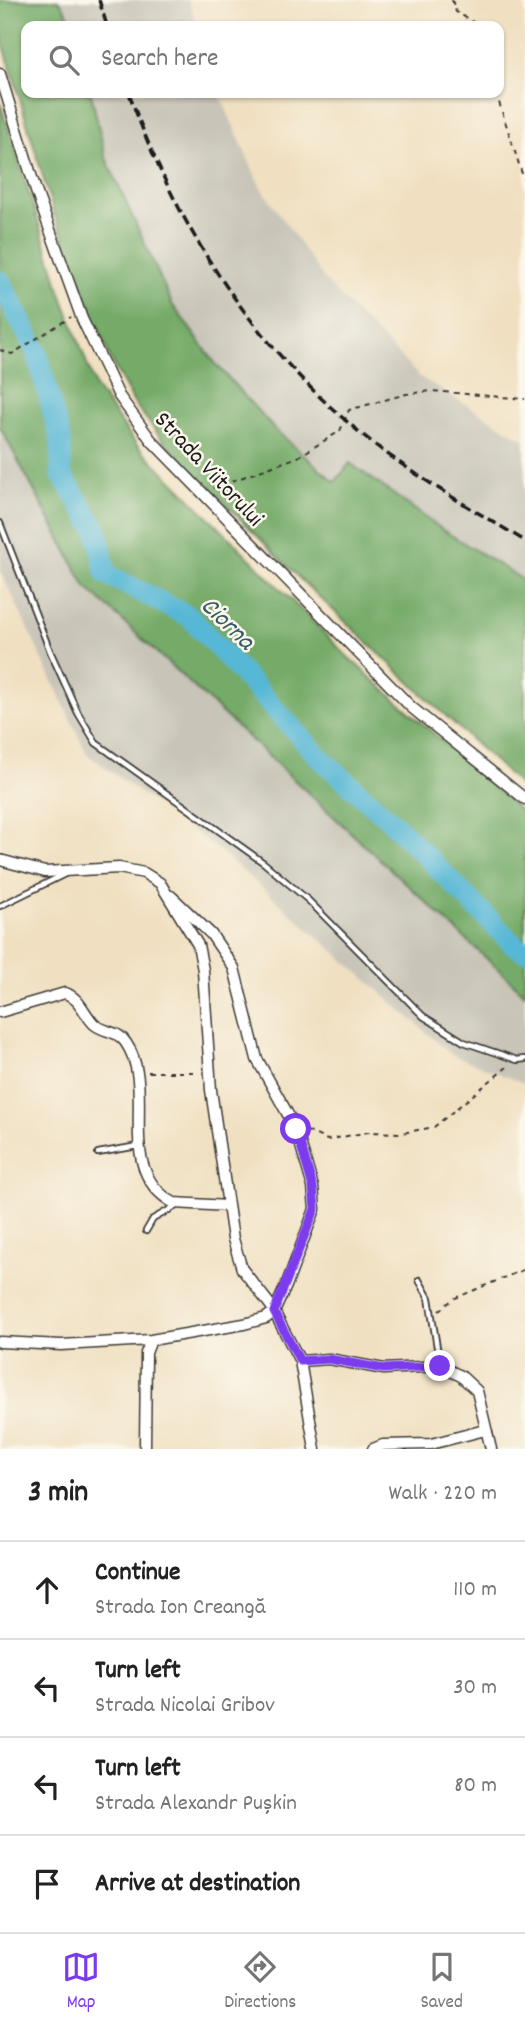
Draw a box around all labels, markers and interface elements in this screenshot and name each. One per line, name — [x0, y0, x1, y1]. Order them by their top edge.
search box — [21, 21, 504, 98]
icon: search — [45, 41, 83, 79]
text: Search here — [101, 41, 219, 78]
street label: Strada Viitorului — [145, 405, 270, 535]
water label: Ciorna — [191, 589, 263, 661]
route start — [280, 1113, 311, 1144]
route end — [424, 1350, 455, 1381]
text: 3 min — [28, 1473, 88, 1516]
text: Walk · 220 m — [389, 1478, 497, 1511]
text: Continue — [95, 1555, 180, 1592]
icon: ahead — [28, 1571, 66, 1609]
text: 110 m — [453, 1574, 497, 1607]
text: Strada Ion Creangă — [95, 1592, 266, 1625]
text: Turn left — [95, 1653, 181, 1690]
icon: left — [28, 1669, 66, 1707]
text: 30 m — [453, 1672, 497, 1705]
text: Strada Nicolai Gribov — [95, 1690, 275, 1723]
text: Turn left — [95, 1751, 181, 1788]
icon: left — [28, 1767, 66, 1805]
text: 80 m — [454, 1770, 497, 1803]
text: Strada Alexandr Pușkin — [95, 1788, 297, 1821]
icon: arrive — [28, 1865, 66, 1903]
text: Arrive at destination — [95, 1866, 300, 1903]
tab: Map — [62, 1948, 100, 2017]
tab: Directions — [224, 1948, 296, 2017]
tab: Saved — [420, 1948, 463, 2017]

